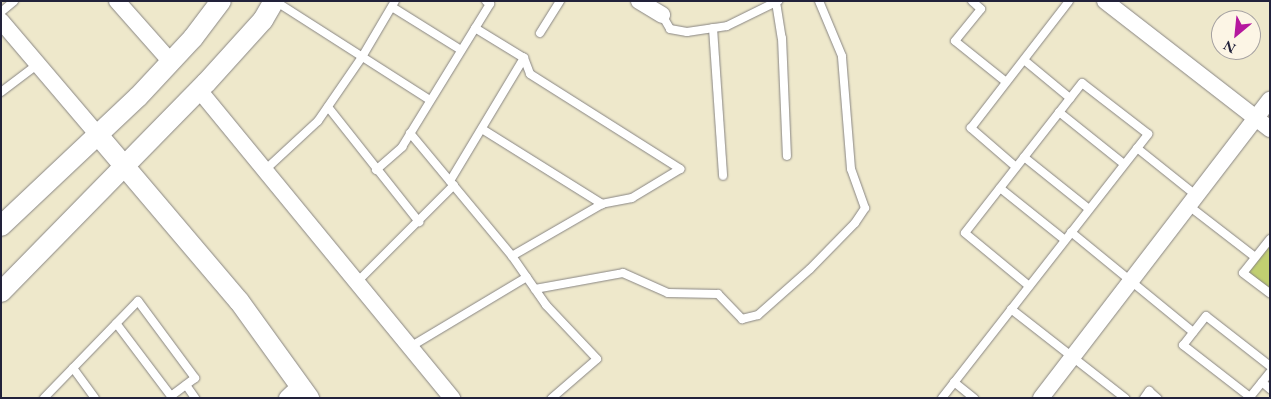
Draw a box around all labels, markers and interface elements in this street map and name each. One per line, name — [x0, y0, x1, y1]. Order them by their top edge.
north arrow — [1211, 10, 1261, 60]
text: N — [1220, 37, 1239, 58]

